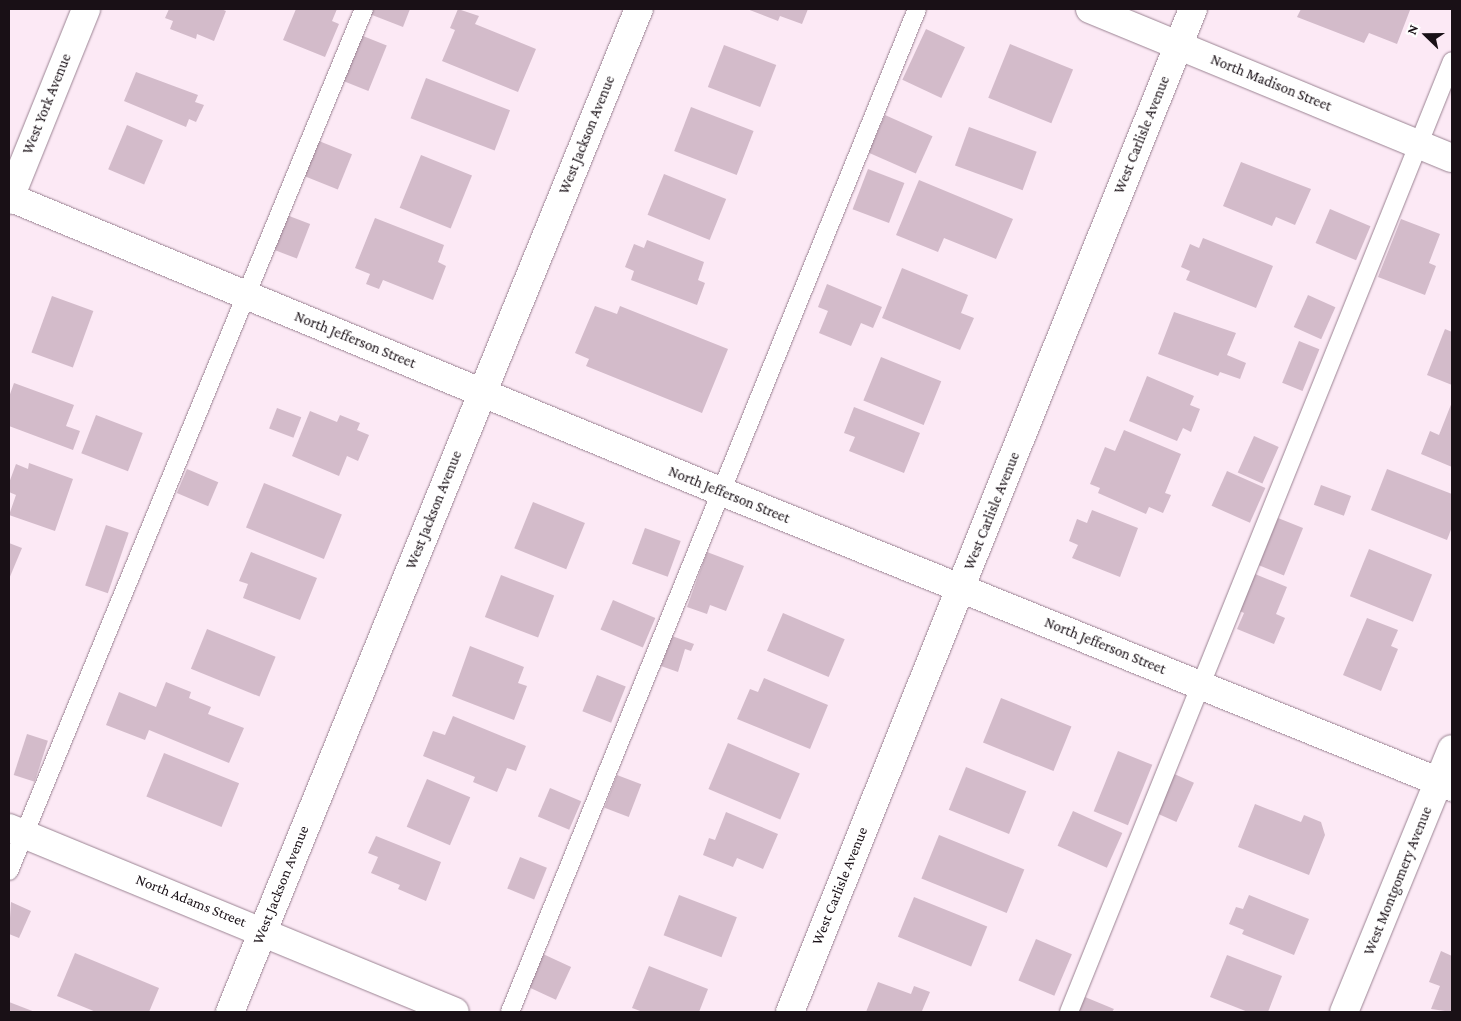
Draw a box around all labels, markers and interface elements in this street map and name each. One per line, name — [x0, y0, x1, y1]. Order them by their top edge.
north arrow — [1401, 10, 1451, 60]
text: N — [1403, 22, 1421, 37]
street label: West York Avenue — [19, 51, 75, 157]
street label: North Madison Street — [1208, 51, 1334, 115]
street label: West Jackson Avenue — [555, 73, 619, 197]
street label: West Carlisle Avenue — [1110, 73, 1174, 197]
street label: North Jefferson Street — [292, 307, 418, 373]
street label: West Jackson Avenue — [402, 448, 466, 572]
street label: West Carlisle Avenue — [960, 449, 1024, 573]
street label: North Jefferson Street — [666, 462, 792, 528]
street label: North Jefferson Street — [1042, 613, 1168, 679]
street label: West Montgomery Avenue — [1360, 804, 1436, 958]
street label: West Jackson Avenue — [249, 823, 313, 947]
street label: West Carlisle Avenue — [808, 824, 872, 948]
street label: North Adams Street — [133, 871, 249, 931]

